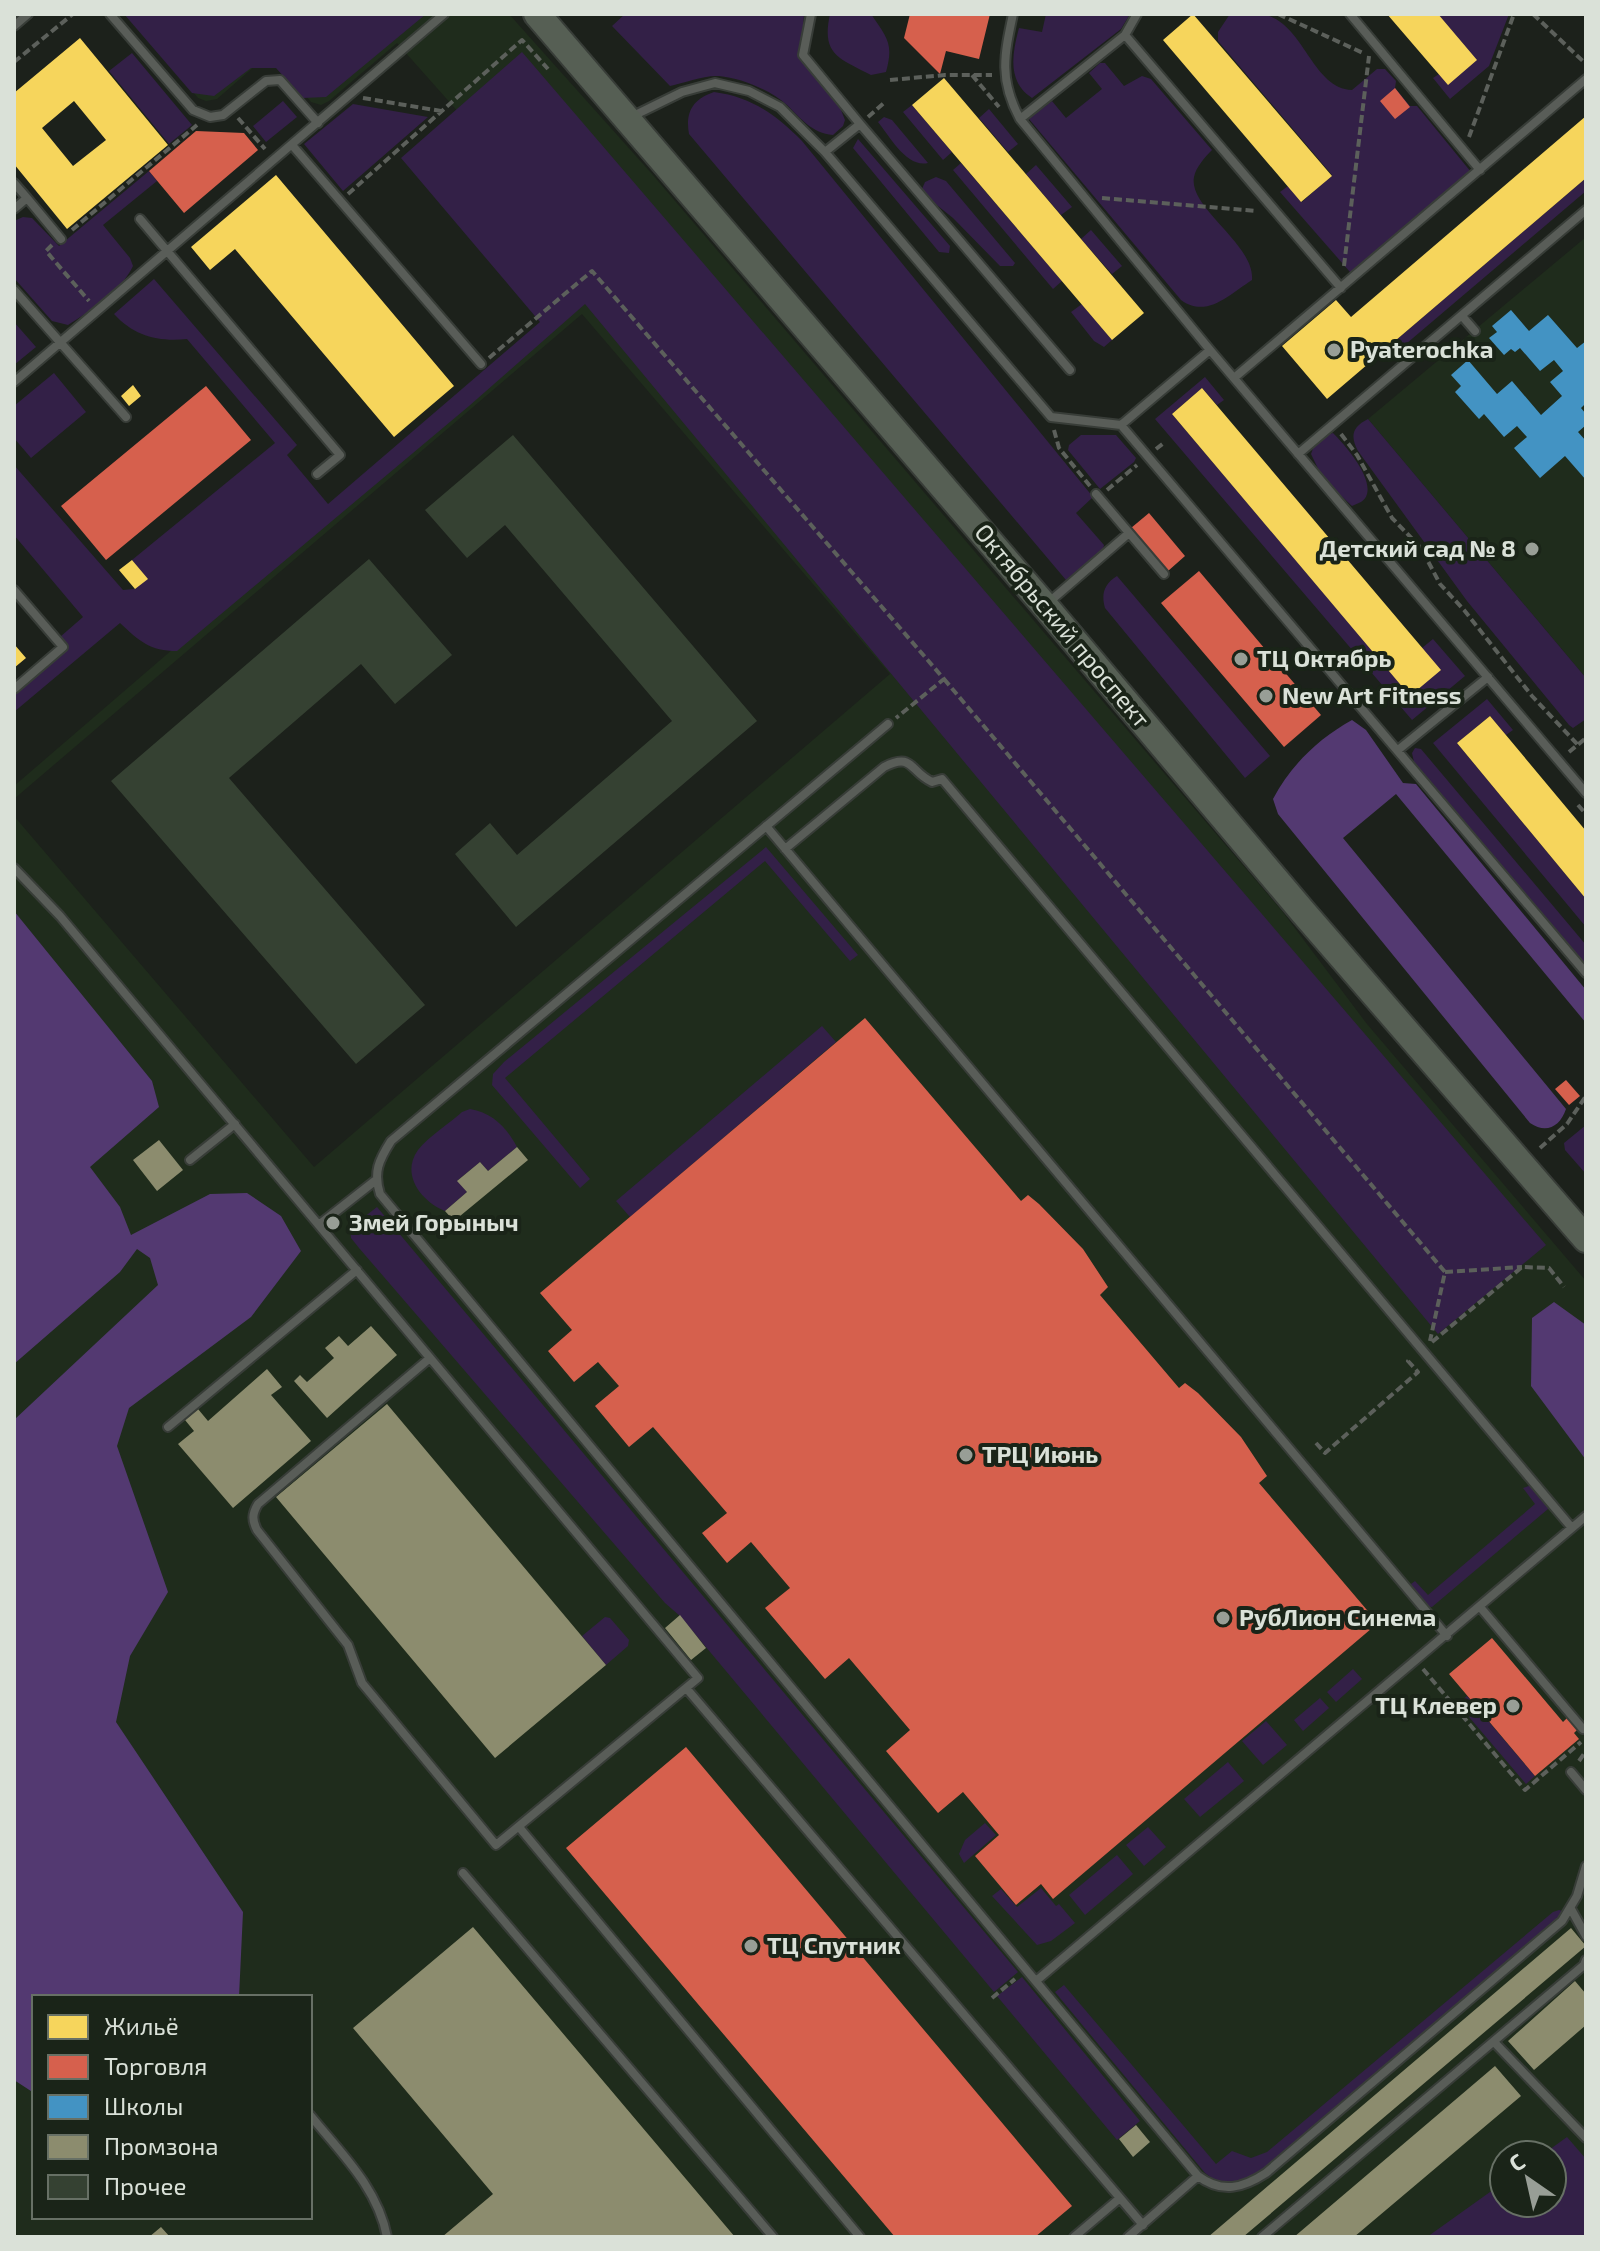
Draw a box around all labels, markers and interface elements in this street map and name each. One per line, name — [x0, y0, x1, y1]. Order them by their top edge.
place label: Pyaterochka — [1350, 334, 1493, 363]
marker: Pyaterochka — [1325, 341, 1343, 359]
street label: Октябрьский проспект — [970, 517, 1157, 733]
place label: Детский сад № 8 — [1319, 533, 1516, 562]
marker: Детский сад № 8 — [1523, 540, 1541, 558]
place label: ТЦ Октябрь — [1257, 643, 1391, 672]
marker: ТЦ Октябрь — [1232, 650, 1250, 668]
place label: New Art Fitness — [1282, 680, 1462, 709]
marker: New Art Fitness — [1257, 687, 1275, 705]
place label: Змей Горыныч — [349, 1207, 519, 1236]
marker: Змей Горыныч — [324, 1214, 342, 1232]
place label: ТРЦ Июнь — [982, 1439, 1098, 1468]
marker: ТРЦ Июнь — [957, 1446, 975, 1464]
place label: РубЛион Синема — [1239, 1602, 1436, 1631]
marker: РубЛион Синема — [1214, 1609, 1232, 1627]
place label: ТЦ Клевер — [1375, 1690, 1497, 1719]
marker: ТЦ Клевер — [1504, 1697, 1522, 1715]
place label: ТЦ Спутник — [767, 1930, 901, 1959]
marker: ТЦ Спутник — [742, 1937, 760, 1955]
legend — [32, 1995, 312, 2219]
text: Жильё — [104, 2011, 179, 2040]
text: Торговля — [104, 2051, 207, 2080]
text: Школы — [104, 2091, 183, 2120]
text: Промзона — [104, 2131, 219, 2160]
north arrow — [1488, 2139, 1568, 2219]
text: С — [1504, 2147, 1529, 2176]
text: Прочее — [104, 2171, 186, 2200]

